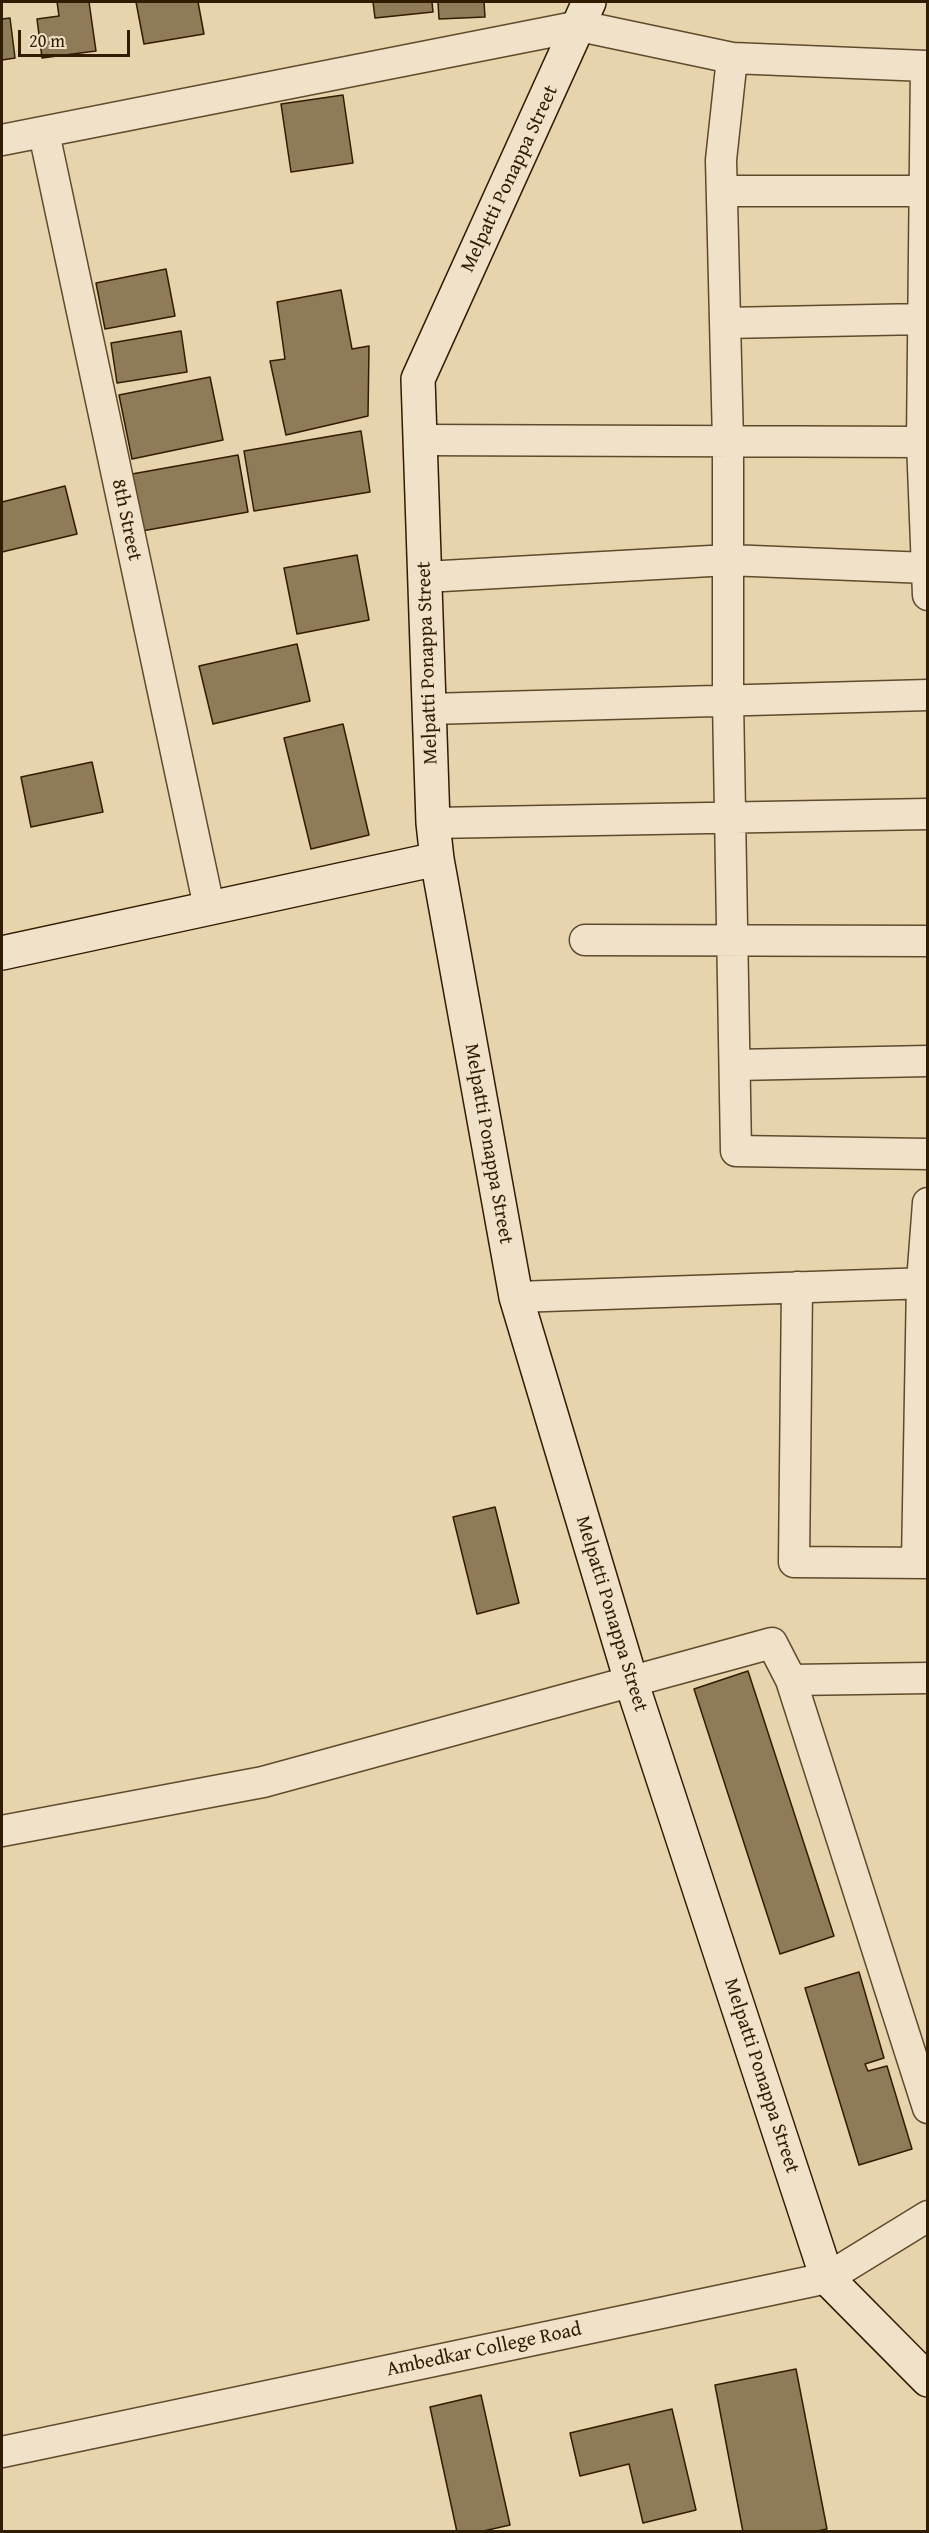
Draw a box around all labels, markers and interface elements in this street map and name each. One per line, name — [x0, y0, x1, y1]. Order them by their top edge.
scale bar — [21, 18, 134, 56]
text: 20 m — [29, 27, 65, 54]
street label: Melpatti Ponappa Street — [456, 82, 564, 276]
street label: 8th Street — [106, 477, 146, 563]
street label: Melpatti Ponappa Street — [412, 561, 444, 765]
street label: Melpatti Ponappa Street — [459, 1042, 517, 1246]
street label: Melpatti Ponappa Street — [570, 1513, 652, 1715]
street label: Melpatti Ponappa Street — [718, 1976, 804, 2176]
street label: Ambedkar College Road — [384, 2318, 584, 2382]

